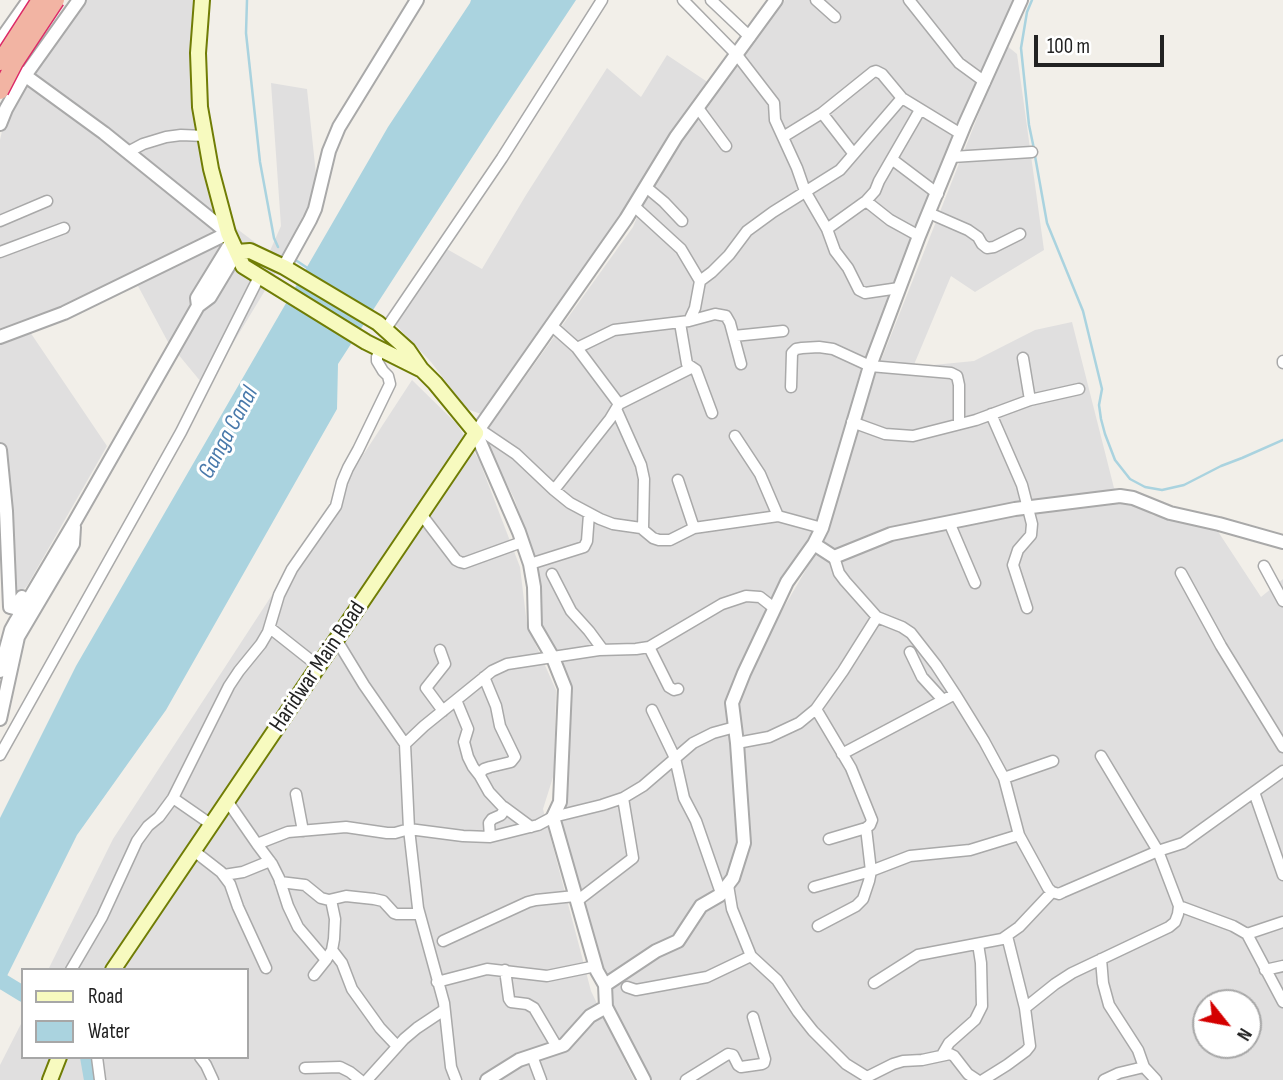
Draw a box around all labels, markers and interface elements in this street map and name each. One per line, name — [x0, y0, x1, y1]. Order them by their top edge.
scale bar — [1038, 21, 1168, 65]
text: 100 m — [1047, 34, 1090, 59]
water label: Ganga Canal — [193, 382, 265, 484]
street label: Haridwar Main Road — [264, 597, 372, 737]
legend — [21, 968, 248, 1059]
text: Road — [88, 984, 123, 1009]
north arrow — [1192, 989, 1262, 1059]
text: Water — [88, 1019, 130, 1044]
text: N — [1231, 1024, 1256, 1044]

